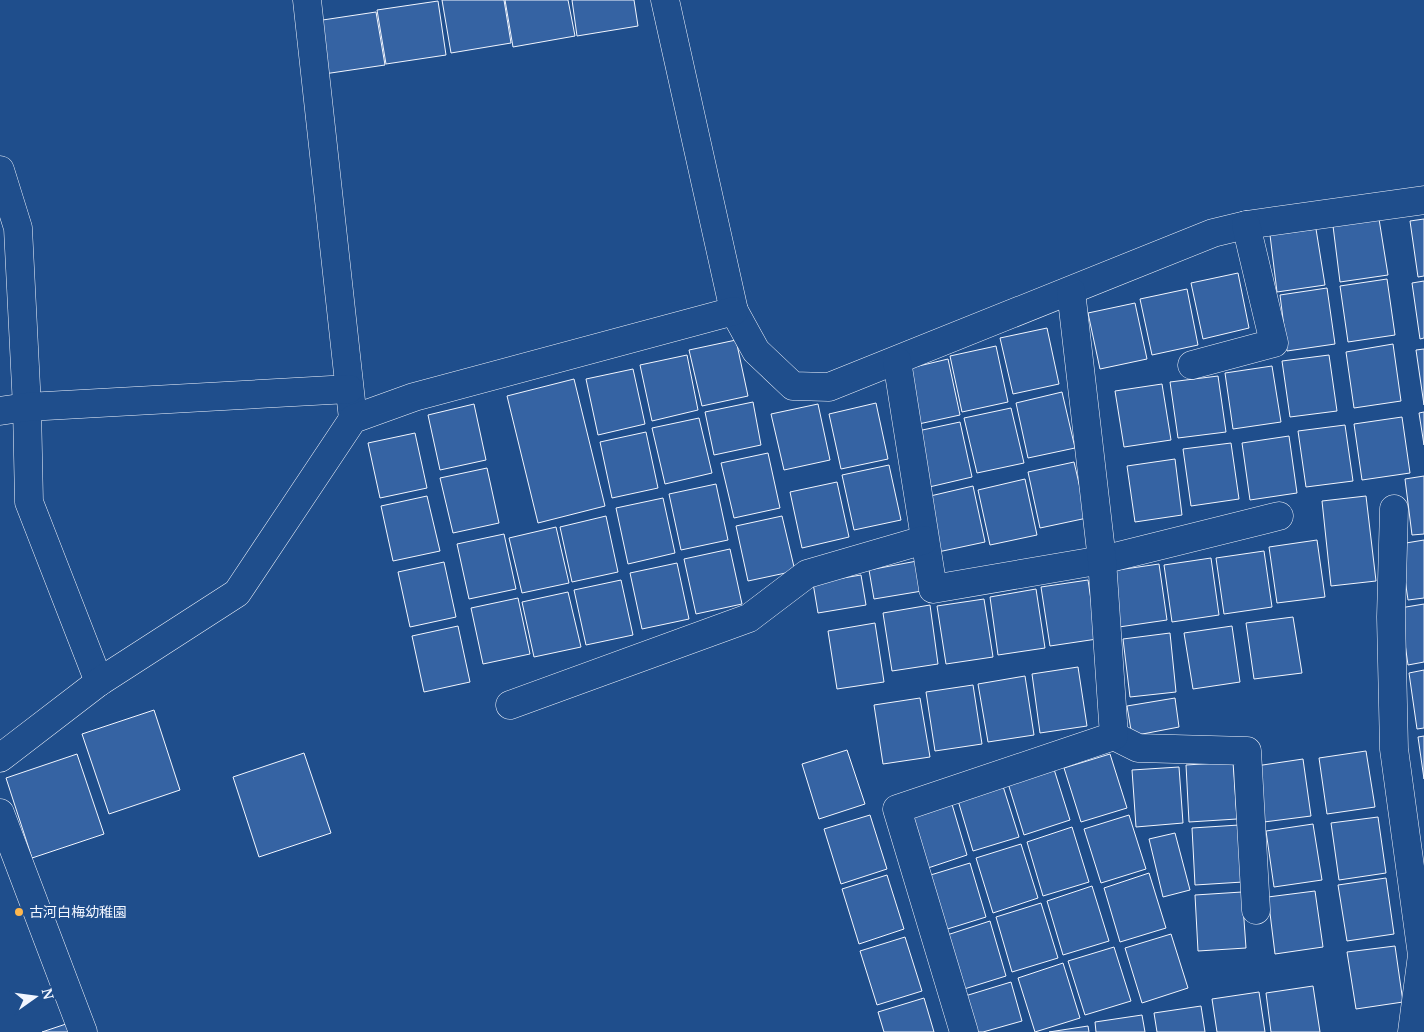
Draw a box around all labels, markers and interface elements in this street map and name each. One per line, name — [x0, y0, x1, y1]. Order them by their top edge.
place label: 古河白梅幼稚園 — [29, 902, 127, 921]
marker: 古河白梅幼稚園 — [13, 906, 25, 918]
north arrow — [10, 972, 60, 1022]
text: N — [38, 986, 59, 1001]

